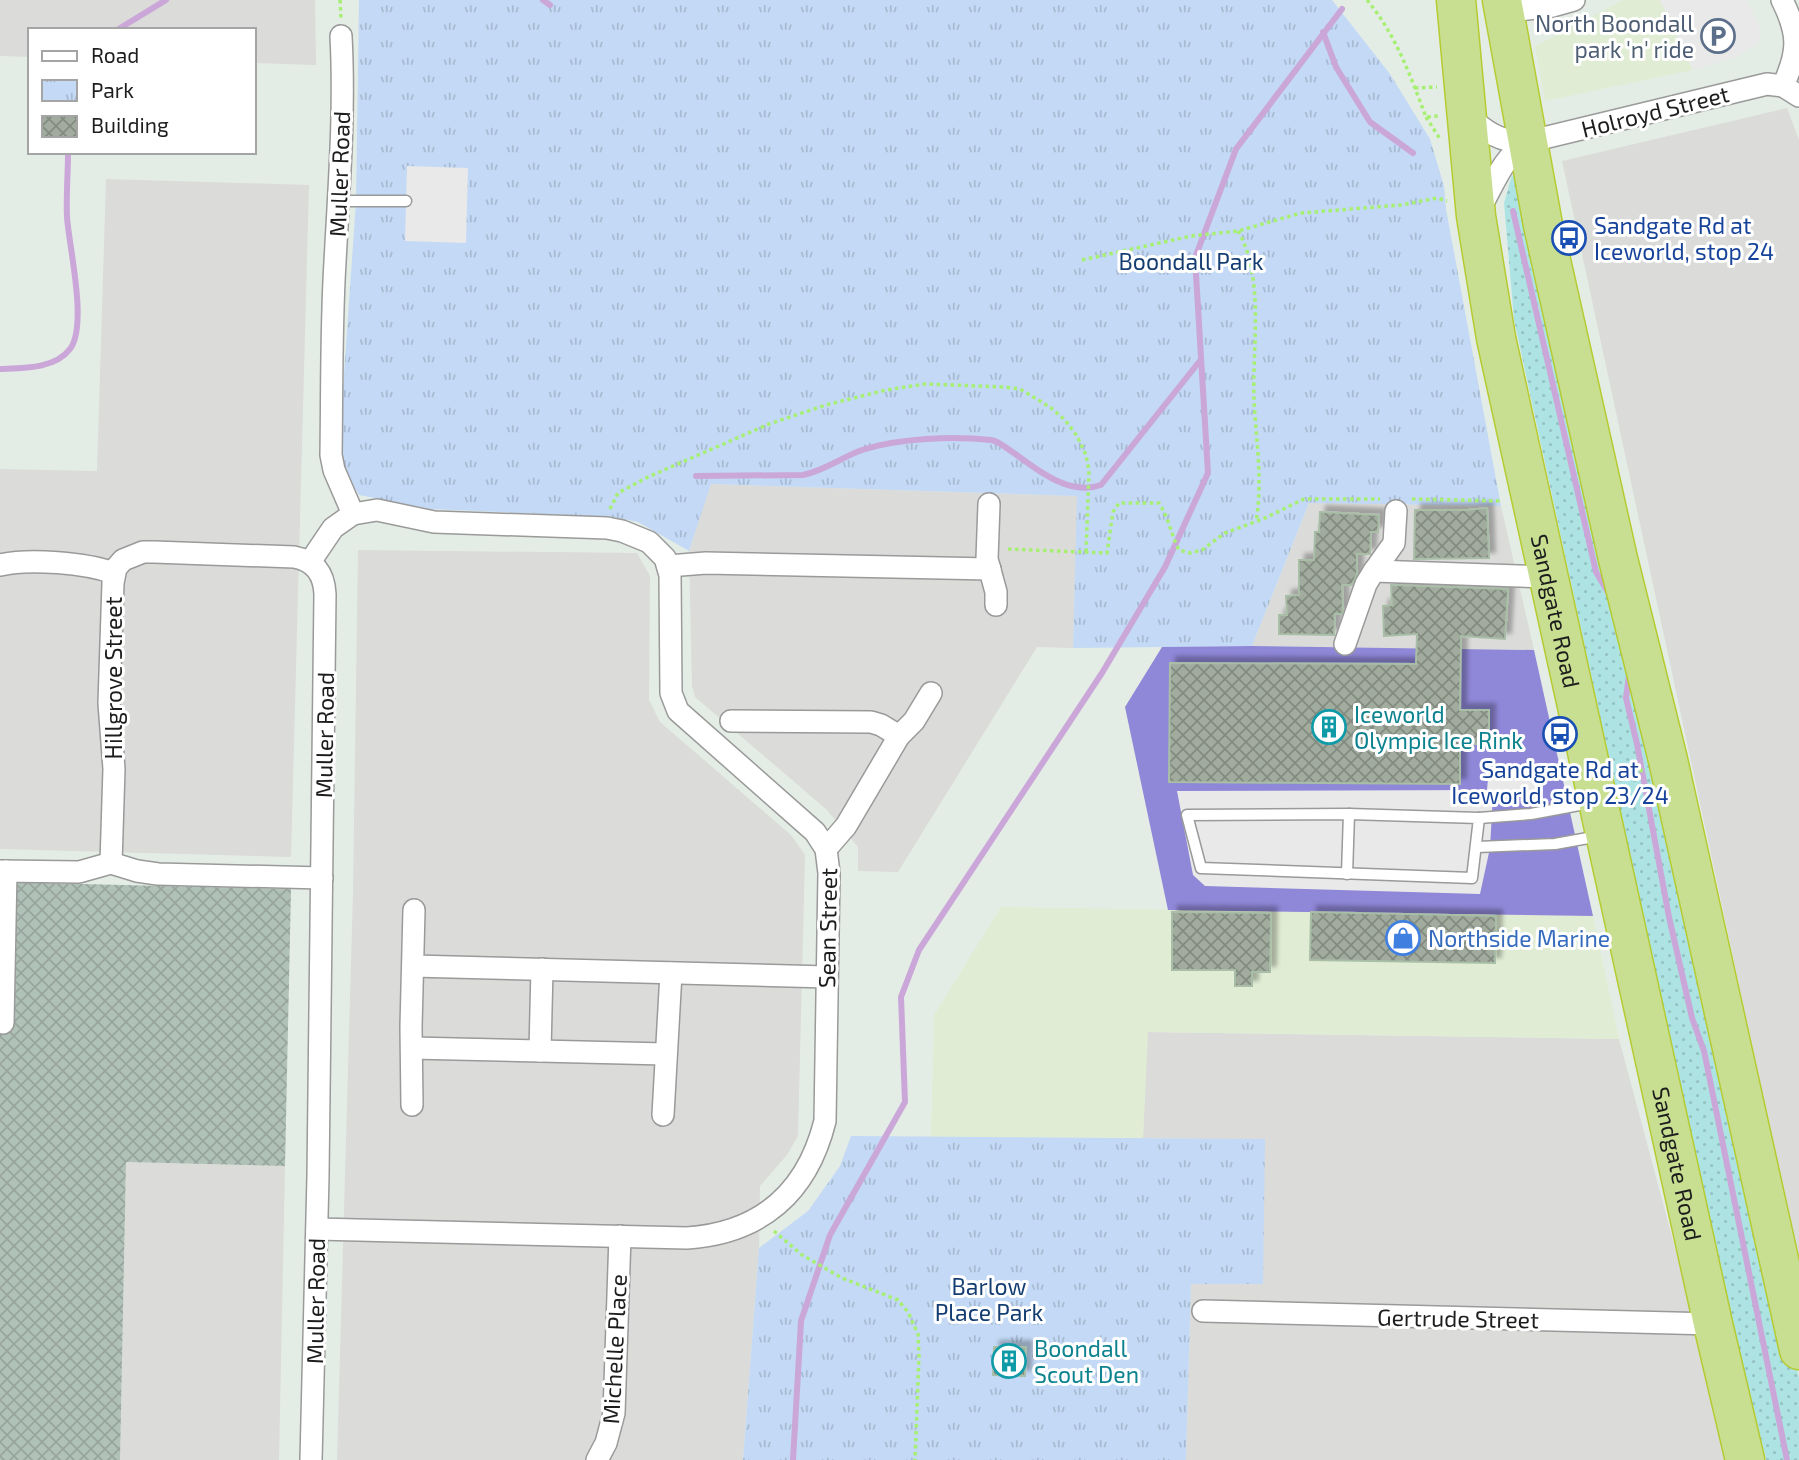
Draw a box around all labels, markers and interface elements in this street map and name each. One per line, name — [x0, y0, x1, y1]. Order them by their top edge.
place label: North Boondall park 'n' ride — [1535, 9, 1694, 63]
parking icon: North Boondall park 'n' ride — [1699, 17, 1737, 55]
legend — [28, 28, 256, 154]
text: Road — [91, 42, 139, 67]
text: Park — [91, 77, 134, 102]
street label: Holroyd Street — [1578, 79, 1732, 143]
street label: Muller Road — [323, 110, 355, 238]
text: Building — [91, 112, 169, 137]
place label: Sandgate Rd at Iceworld, stop 24 — [1594, 211, 1774, 265]
bus stop icon: Sandgate Rd at Iceworld, stop 24 — [1550, 219, 1588, 257]
park label: Boondall Park — [1119, 247, 1264, 275]
street label: Sandgate Road — [1526, 531, 1587, 690]
street label: Hillgrove Street — [99, 596, 127, 759]
street label: Muller Road — [309, 672, 339, 798]
place label: Iceworld Olympic Ice Rink — [1354, 700, 1523, 754]
building icon: Iceworld Olympic Ice Rink — [1310, 708, 1348, 746]
bus stop icon: Sandgate Rd at Iceworld, stop 23/24 — [1541, 715, 1579, 753]
place label: Sandgate Rd at Iceworld, stop 23/24 — [1451, 755, 1669, 809]
street label: Sean Street — [812, 867, 842, 988]
shop icon: Northside Marine — [1384, 919, 1422, 957]
place label: Northside Marine — [1428, 924, 1610, 952]
street label: Sandgate Road — [1647, 1084, 1708, 1243]
street label: Muller Road — [300, 1238, 330, 1364]
park label: Barlow Place Park — [935, 1272, 1044, 1326]
street label: Michelle Place — [596, 1273, 632, 1425]
street label: Gertrude Street — [1377, 1303, 1539, 1333]
place label: Boondall Scout Den — [1034, 1334, 1139, 1388]
building icon: Boondall Scout Den — [990, 1342, 1028, 1380]

